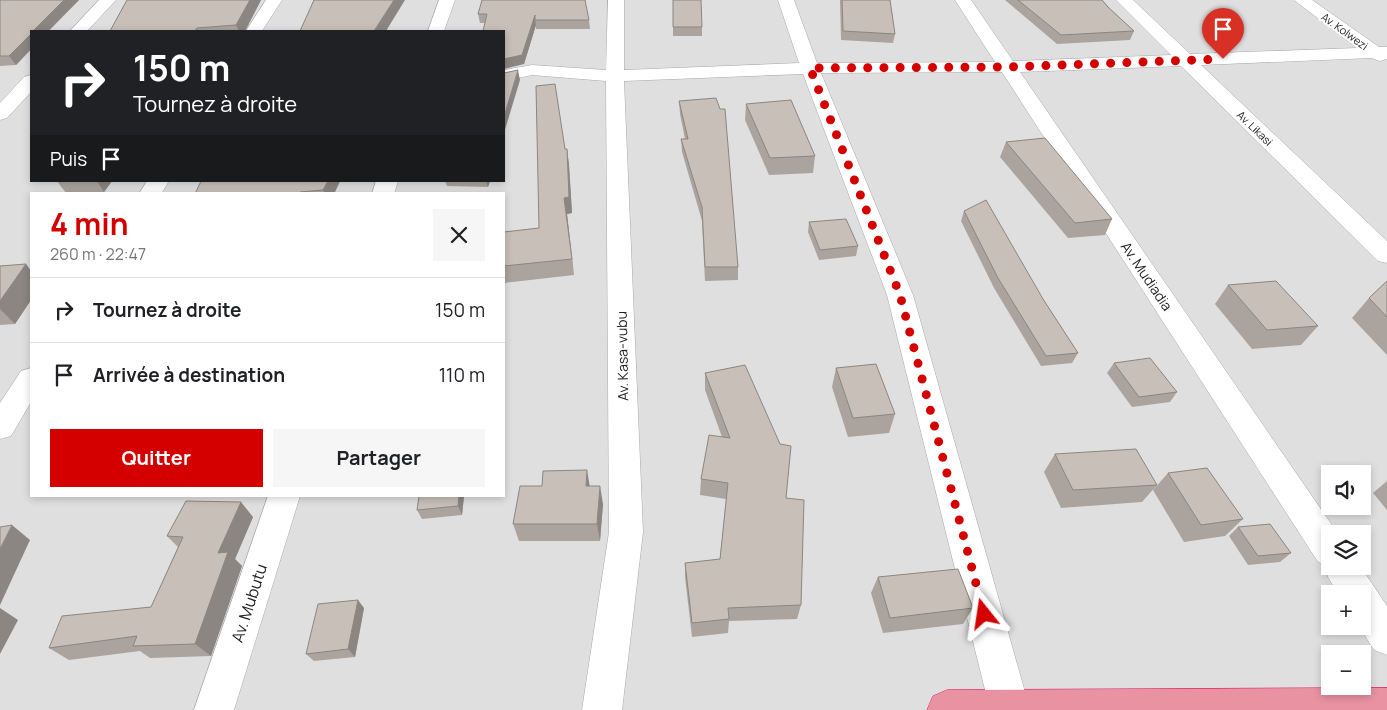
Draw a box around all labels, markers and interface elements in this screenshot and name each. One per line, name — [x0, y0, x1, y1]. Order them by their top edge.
pin — [1202, 8, 1244, 59]
street label: Av. Kolwezi — [1319, 9, 1371, 53]
icon: arrive — [1209, 15, 1237, 43]
text: 150 m — [133, 44, 230, 92]
icon: right — [50, 50, 115, 115]
text: Tournez à droite — [133, 89, 297, 119]
street label: Av. Likasi — [1234, 107, 1276, 149]
icon: arrive — [97, 145, 125, 173]
text: Puis — [50, 146, 87, 172]
text: 4 min — [50, 203, 128, 244]
button: close — [433, 209, 485, 261]
street label: Av. Mudiadia — [1117, 238, 1177, 314]
text: 260 m · 22:47 — [50, 243, 146, 265]
icon: right — [50, 296, 78, 324]
text: Tournez à droite — [93, 297, 241, 323]
text: 150 m — [435, 297, 485, 323]
street label: Av. Kasa-vubu — [612, 311, 632, 401]
icon: arrive — [50, 361, 78, 389]
text: Arrivée à destination — [93, 362, 285, 388]
text: 110 m — [439, 362, 485, 388]
button: Quitter — [50, 429, 263, 487]
button: Partager — [273, 429, 485, 487]
map controls — [1321, 465, 1371, 695]
button: sound — [1321, 465, 1371, 515]
button: layers — [1321, 525, 1371, 575]
street label: Av. Mubutu — [226, 561, 272, 645]
button: + — [1321, 585, 1371, 635]
position arrow — [957, 587, 1009, 639]
button: − — [1321, 645, 1371, 695]

